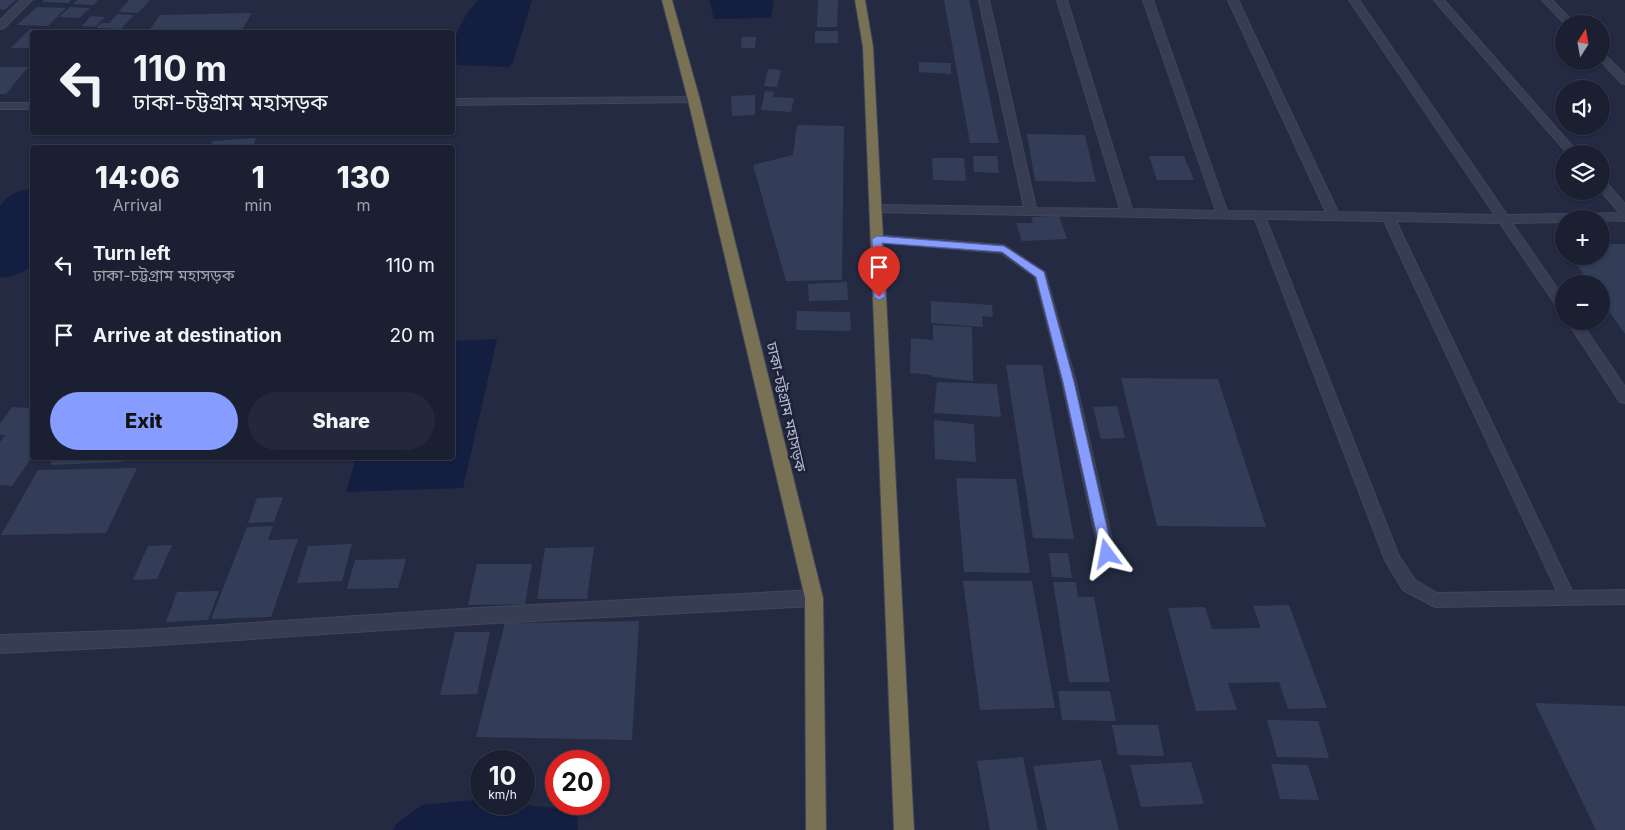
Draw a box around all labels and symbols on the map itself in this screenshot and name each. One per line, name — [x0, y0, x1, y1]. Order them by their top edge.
north arrow — [1555, 15, 1610, 70]
pin — [858, 246, 900, 297]
street label: ঢাকা-চট্টগ্রাম মহাসড়ক — [762, 339, 811, 475]
position arrow — [1080, 527, 1132, 579]
speed limit sign: 20 — [545, 750, 610, 815]

